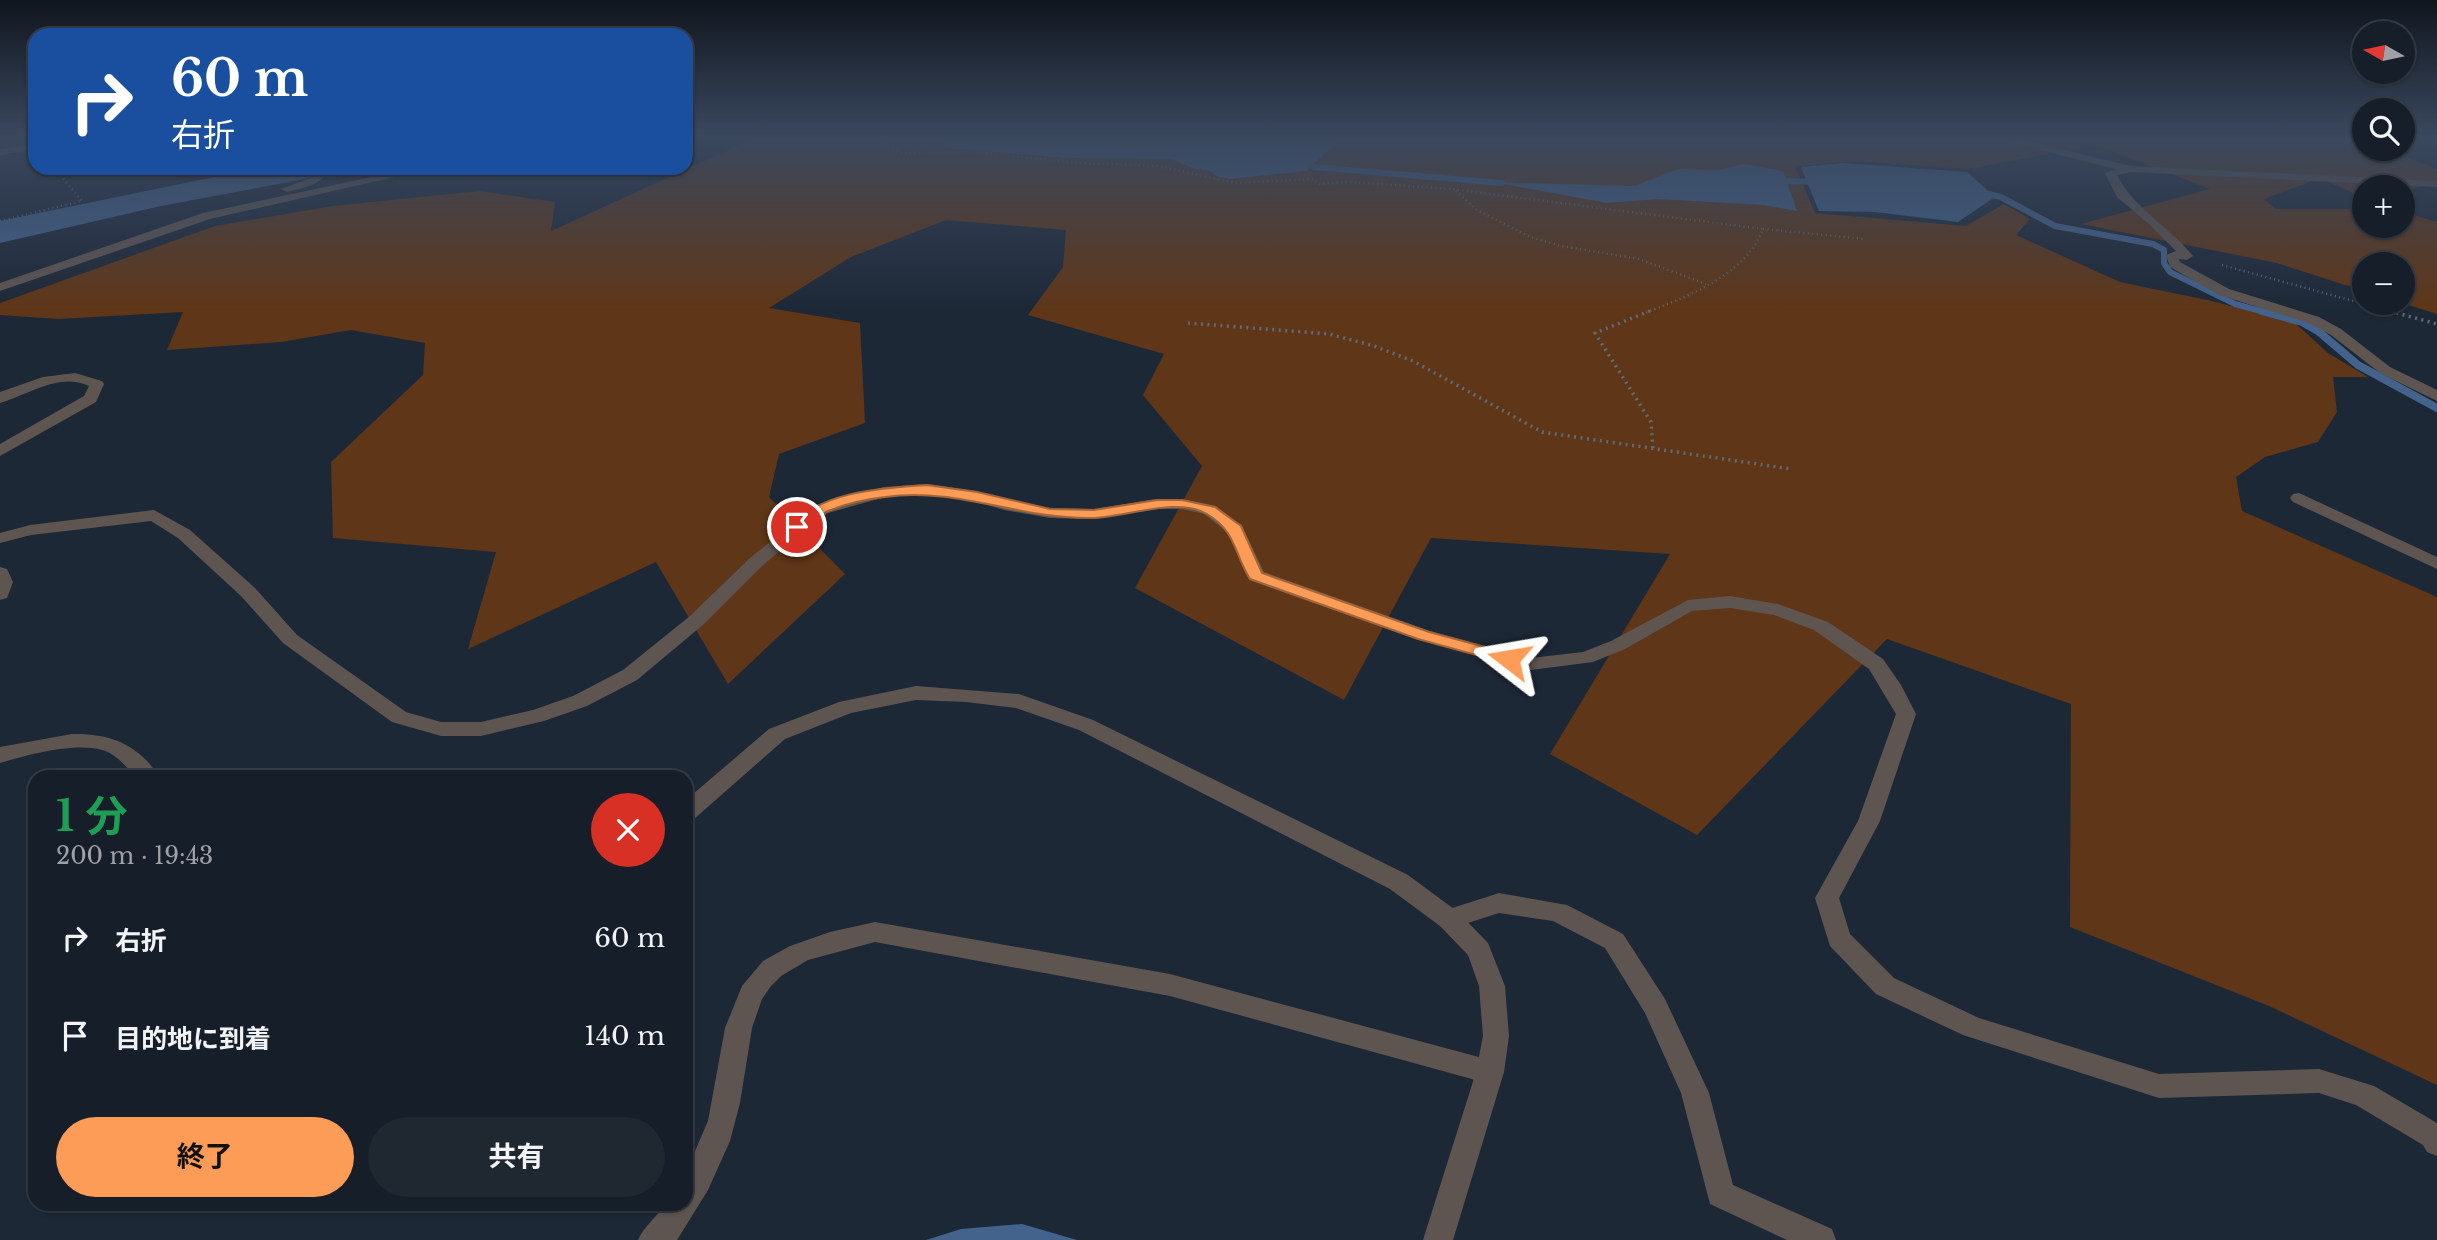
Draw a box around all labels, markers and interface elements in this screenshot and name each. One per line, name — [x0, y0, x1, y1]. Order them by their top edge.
north arrow — [2352, 21, 2415, 84]
map controls — [2352, 21, 2415, 315]
text: 60 m — [171, 48, 308, 109]
icon: right — [56, 56, 147, 147]
button: search — [2352, 98, 2415, 161]
text: 右折 — [171, 115, 235, 155]
button: + — [2352, 175, 2415, 238]
button: − — [2352, 252, 2415, 315]
pin — [767, 497, 827, 557]
icon: arrive — [778, 508, 816, 546]
position arrow — [1472, 622, 1546, 696]
text: 1 分 — [56, 790, 127, 842]
button: close — [591, 793, 665, 867]
text: 200 m · 19:43 — [56, 842, 213, 870]
icon: right — [56, 919, 94, 957]
text: 60 m — [594, 922, 665, 954]
text: 右折 — [115, 925, 167, 957]
icon: arrive — [56, 1017, 94, 1055]
text: 140 m — [584, 1020, 665, 1052]
text: 目的地に到着 — [115, 1023, 271, 1055]
button: 終了 — [56, 1117, 354, 1197]
button: 共有 — [368, 1117, 665, 1197]

